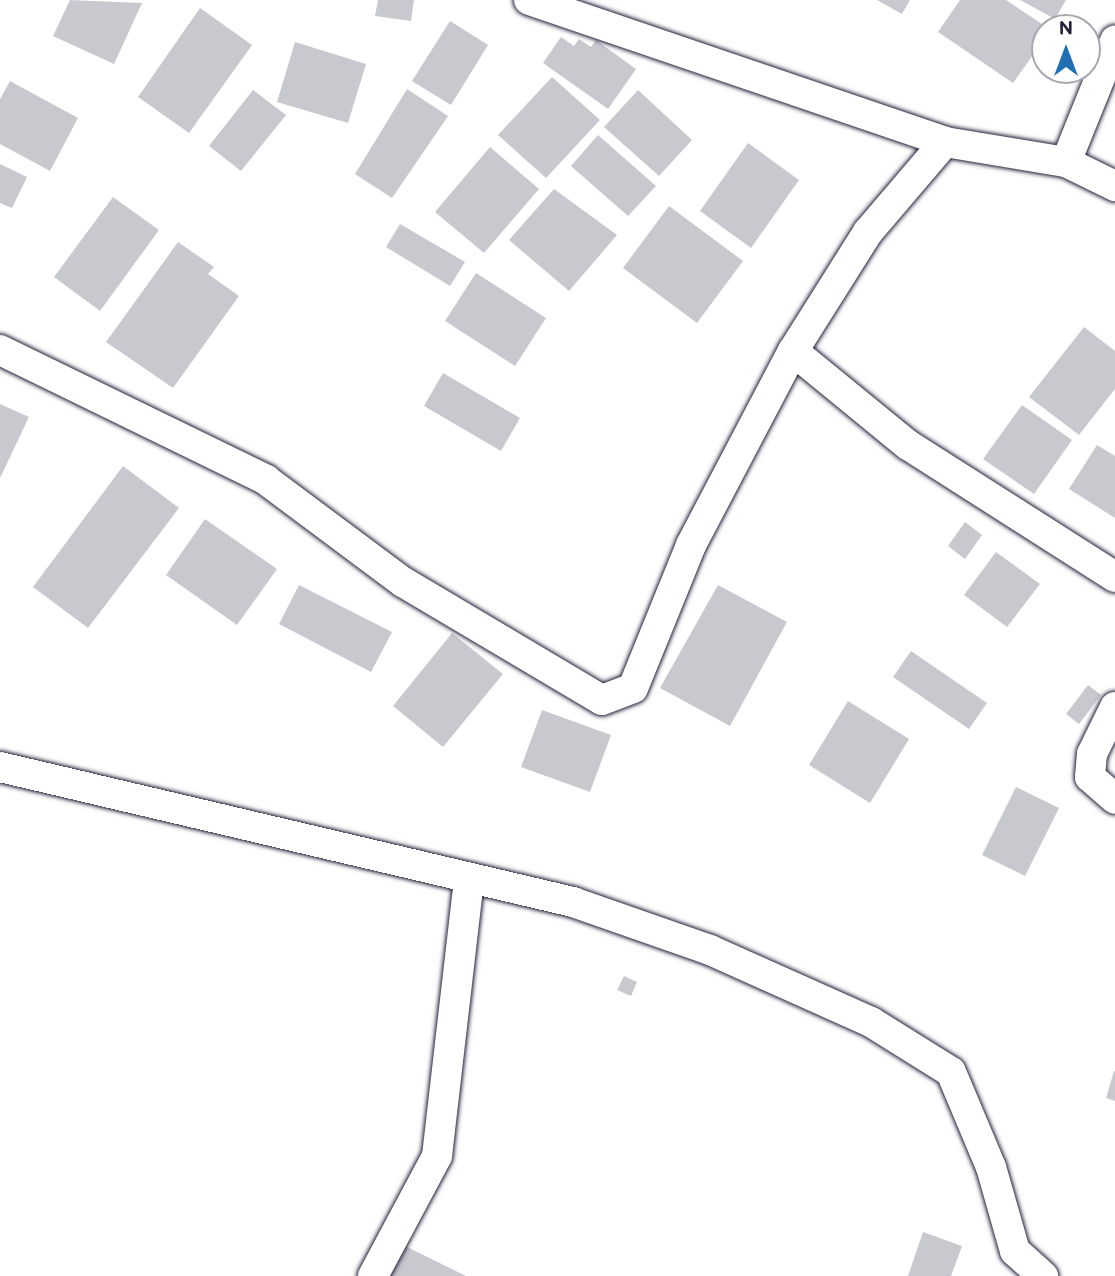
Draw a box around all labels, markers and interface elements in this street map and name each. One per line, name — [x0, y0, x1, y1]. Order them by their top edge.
north arrow — [1031, 14, 1101, 84]
text: N — [1059, 18, 1073, 41]

